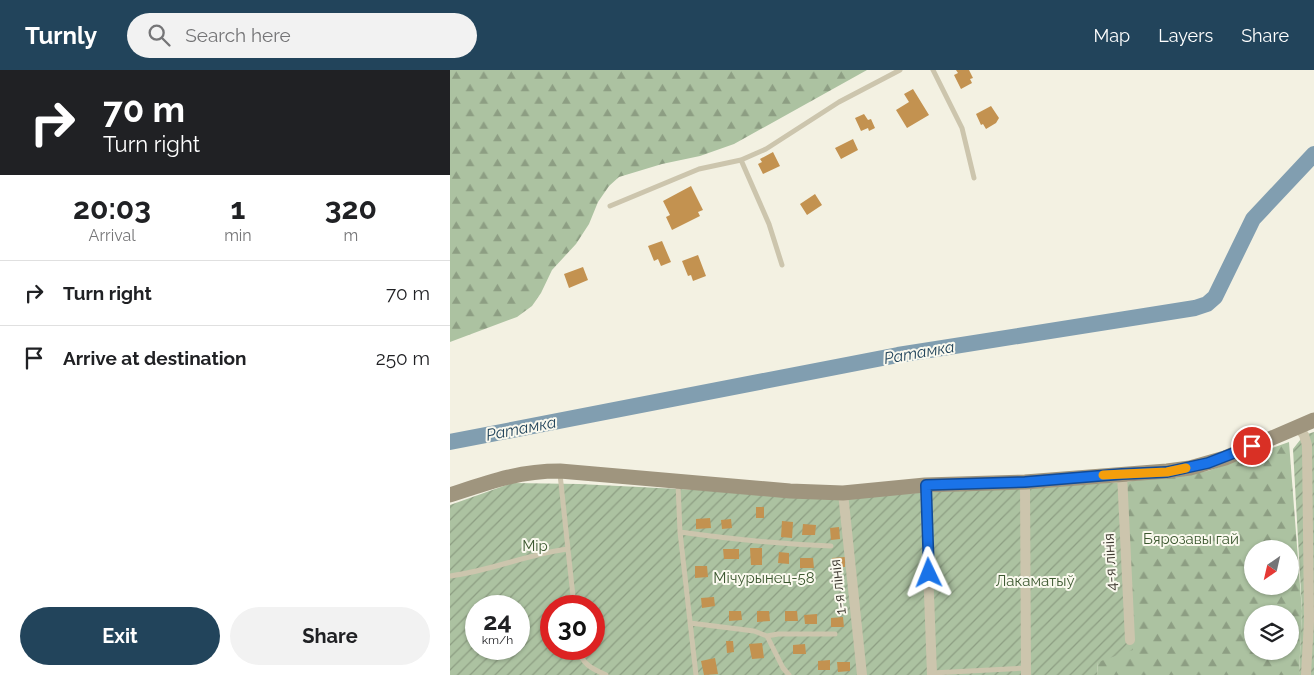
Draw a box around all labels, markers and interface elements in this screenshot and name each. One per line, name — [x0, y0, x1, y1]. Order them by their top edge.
search box — [127, 13, 477, 58]
text: Turnly — [25, 21, 97, 50]
icon: search — [145, 21, 173, 49]
text: Search here — [185, 24, 291, 46]
text: Map — [1094, 25, 1130, 46]
text: Layers — [1158, 25, 1213, 46]
text: Share — [1241, 25, 1289, 46]
text: 70 m — [103, 89, 185, 130]
icon: right — [20, 90, 85, 155]
text: Turn right — [103, 131, 200, 157]
text: 20:03 — [73, 191, 151, 226]
text: 1 — [230, 191, 245, 226]
text: 320 — [325, 191, 377, 226]
text: Arrival — [89, 226, 136, 245]
text: min — [224, 226, 252, 245]
text: m — [343, 226, 358, 245]
icon: right — [20, 279, 48, 307]
text: Turn right — [63, 282, 152, 304]
text: 70 m — [386, 282, 430, 304]
water label: Ратамка — [882, 337, 956, 368]
icon: arrive — [20, 344, 48, 372]
text: Arrive at destination — [63, 347, 247, 369]
text: 250 m — [376, 347, 430, 369]
water label: Ратамка — [484, 412, 558, 445]
pin — [1231, 425, 1273, 467]
icon: arrive — [1238, 432, 1266, 460]
park label: Бярозавы гай — [1143, 530, 1239, 548]
street label: 4-я лінія — [1100, 533, 1120, 591]
park label: Мір — [522, 537, 548, 555]
north arrow — [1244, 540, 1299, 595]
map controls — [1244, 540, 1299, 660]
position arrow — [902, 546, 954, 598]
street label: 1-я лінія — [826, 558, 850, 616]
park label: Мічурынец-58 — [713, 569, 815, 587]
park label: Лакаматыў — [995, 572, 1075, 590]
speed limit sign: 30 — [540, 595, 605, 660]
button: layers — [1244, 605, 1299, 660]
text: 24 — [483, 606, 512, 636]
button: Exit — [20, 607, 220, 665]
button: Share — [230, 607, 430, 665]
text: km/h — [482, 633, 513, 647]

